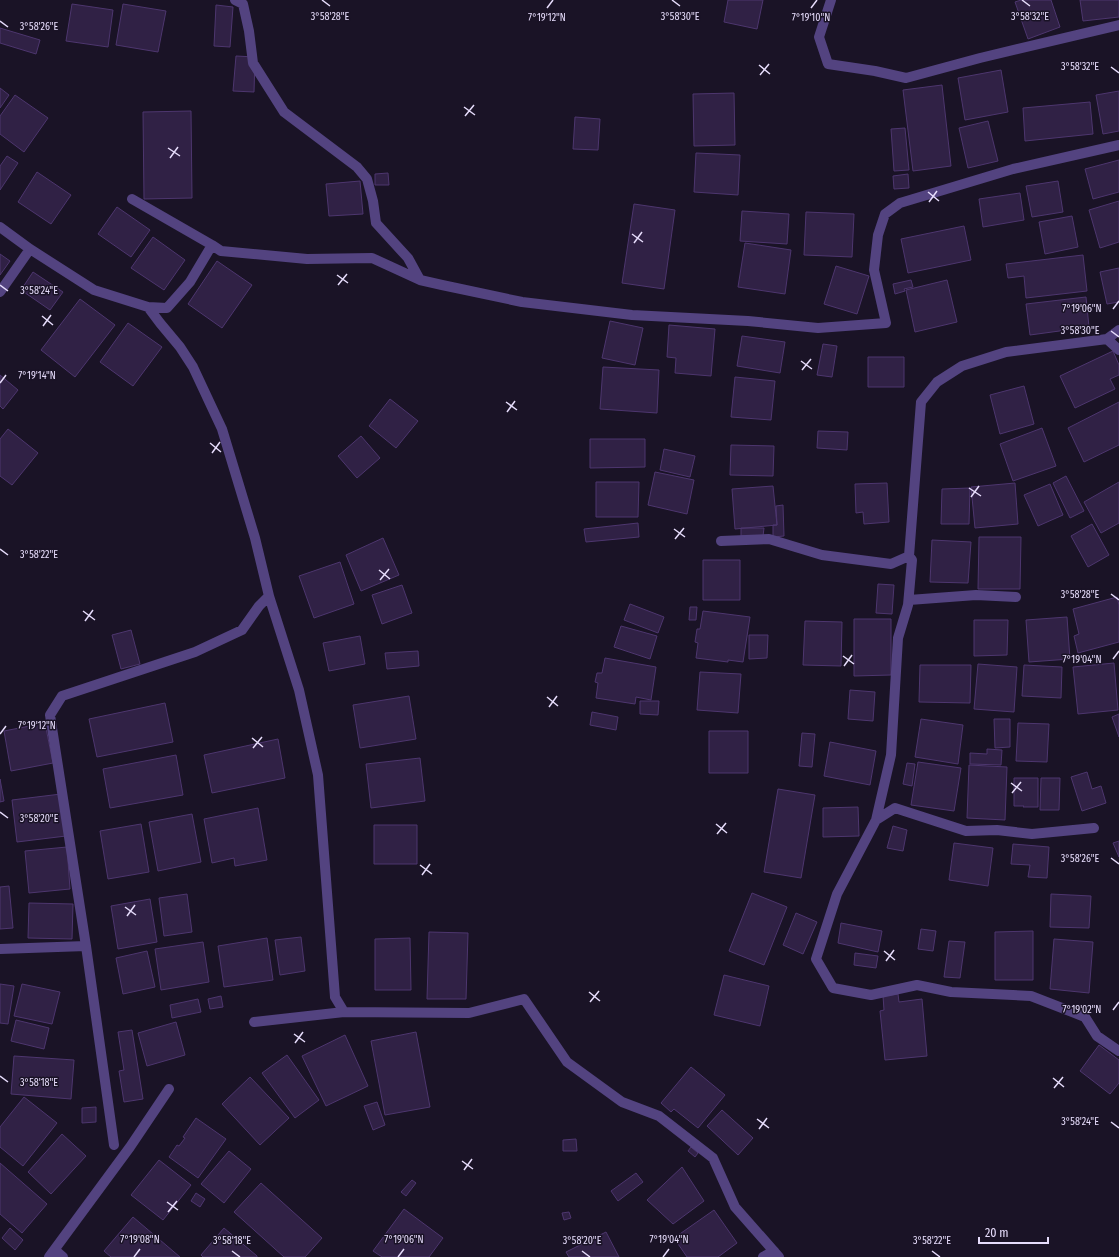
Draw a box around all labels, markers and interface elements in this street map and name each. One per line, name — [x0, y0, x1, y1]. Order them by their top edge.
text: 3°58'28"E — [311, 11, 350, 23]
text: 3°58'30"E — [661, 11, 700, 23]
text: 3°58'32"E — [1011, 11, 1049, 23]
text: 7°19'12"N — [528, 12, 566, 24]
text: 7°19'10"N — [792, 12, 830, 24]
text: 3°58'26"E — [20, 21, 58, 33]
text: 3°58'32"E — [1061, 61, 1099, 73]
text: 3°58'24"E — [20, 285, 58, 297]
text: 7°19'06"N — [1062, 303, 1102, 315]
text: 3°58'30"E — [1061, 325, 1100, 337]
text: 7°19'14"N — [18, 370, 56, 382]
text: 3°58'22"E — [20, 549, 58, 561]
text: 3°58'28"E — [1061, 589, 1100, 601]
text: 7°19'04"N — [1063, 654, 1101, 666]
text: 7°19'12"N — [18, 720, 56, 732]
text: 3°58'20"E — [20, 813, 59, 825]
text: 3°58'26"E — [1061, 853, 1099, 865]
text: 7°19'02"N — [1063, 1004, 1101, 1016]
text: 3°58'18"E — [20, 1077, 58, 1089]
text: 3°58'24"E — [1061, 1116, 1099, 1128]
scale bar — [979, 1219, 1048, 1245]
text: 20 m — [985, 1226, 1009, 1240]
text: 7°19'08"N — [120, 1234, 160, 1246]
text: 7°19'06"N — [384, 1234, 424, 1246]
text: 7°19'04"N — [650, 1234, 688, 1246]
text: 3°58'18"E — [213, 1235, 251, 1247]
text: 3°58'20"E — [563, 1235, 602, 1247]
text: 3°58'22"E — [913, 1235, 951, 1247]

